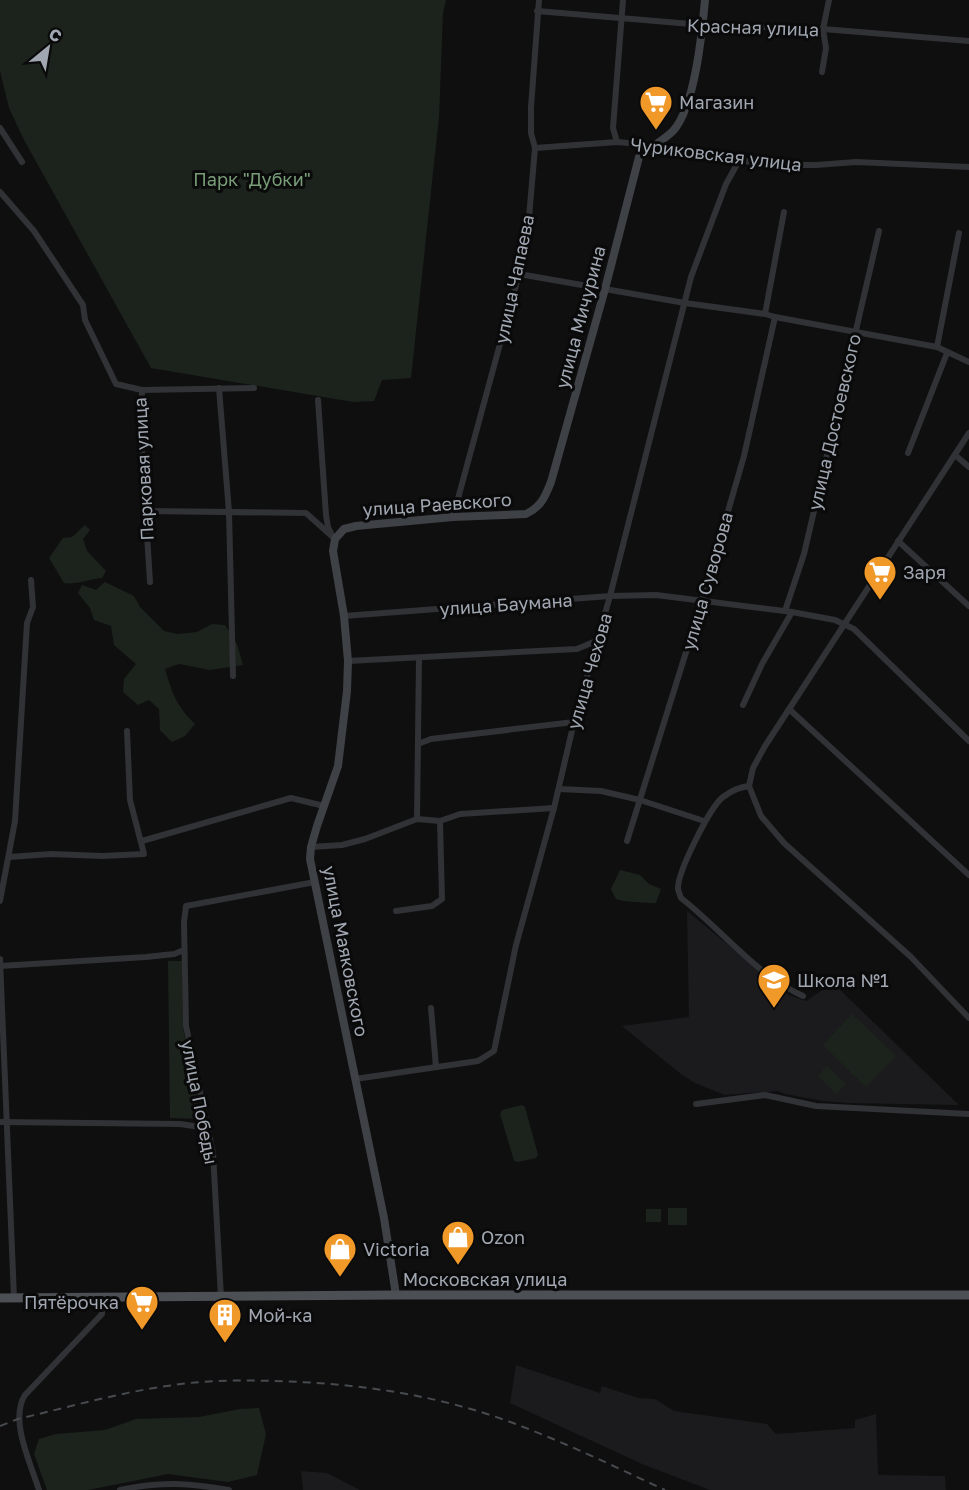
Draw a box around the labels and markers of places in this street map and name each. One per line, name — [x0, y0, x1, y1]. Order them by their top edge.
supermarket icon: Магазин — [638, 84, 674, 131]
place label: Магазин — [679, 91, 754, 113]
supermarket icon: Заря — [862, 554, 898, 601]
place label: Заря — [903, 561, 946, 583]
school or university icon: Школа №1 — [756, 962, 792, 1009]
place label: Школа №1 — [797, 969, 889, 991]
shop icon: Ozon — [440, 1219, 476, 1266]
place label: Ozon — [481, 1226, 525, 1248]
shop icon: Victoria — [322, 1231, 358, 1278]
place label: Victoria — [363, 1238, 430, 1260]
supermarket icon: Пятёрочка — [124, 1284, 160, 1331]
place label: Пятёрочка — [24, 1291, 119, 1313]
building icon: Мой-ка — [207, 1297, 243, 1344]
place label: Мой-ка — [248, 1304, 312, 1326]

